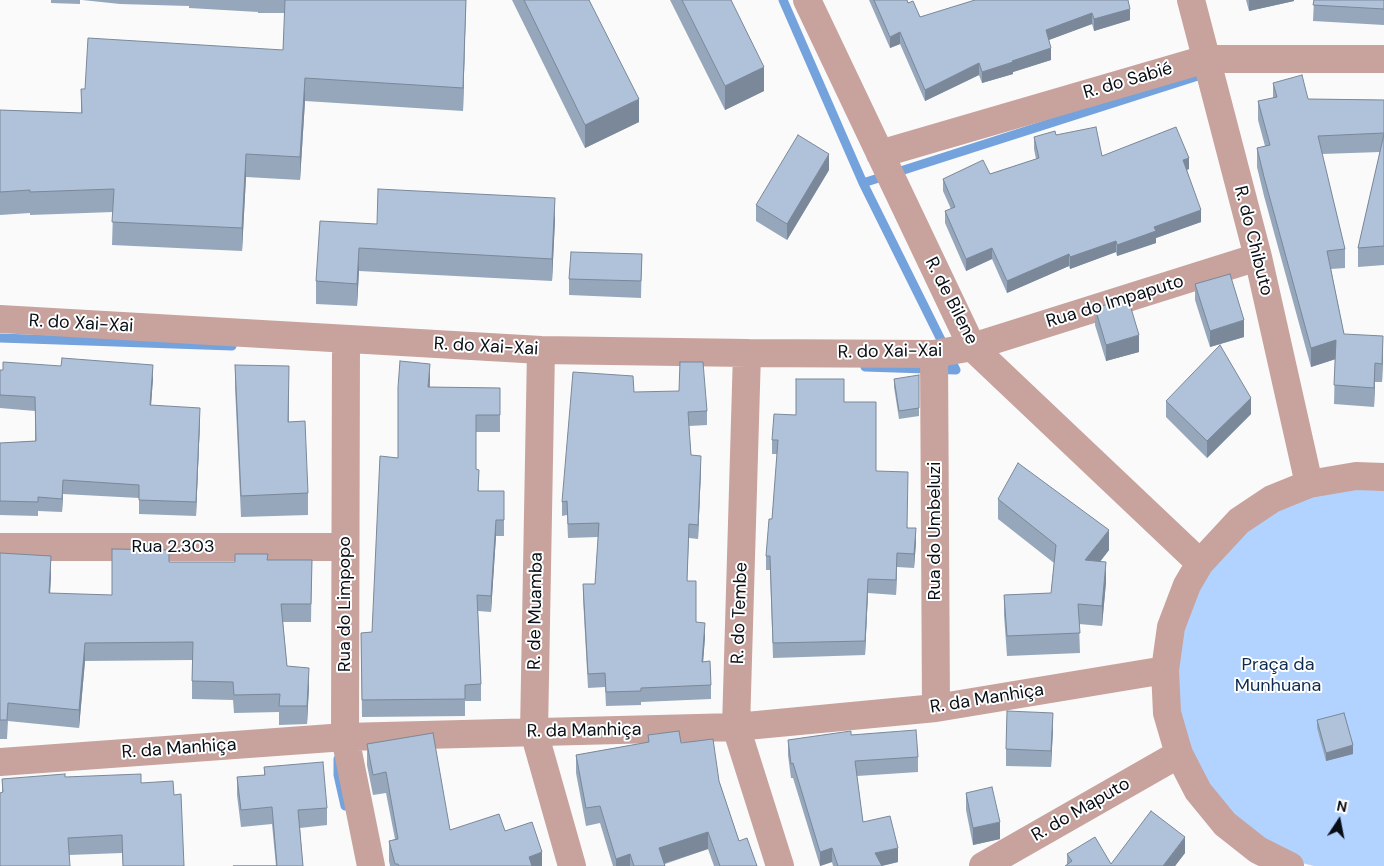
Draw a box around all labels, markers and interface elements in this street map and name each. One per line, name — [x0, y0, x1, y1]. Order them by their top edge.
street label: R. do Sabié — [1081, 58, 1175, 104]
street label: R. do Chibuto — [1229, 184, 1277, 298]
street label: R. de Bilene — [920, 254, 982, 348]
street label: Rua do Impaputo — [1044, 271, 1186, 333]
street label: R. do Xai-Xai — [28, 310, 134, 338]
street label: R. do Xai-Xai — [433, 333, 539, 361]
street label: R. do Xai-Xai — [837, 340, 943, 364]
street label: Rua do Umbeluzi — [924, 462, 946, 600]
street label: Rua 2.303 — [131, 536, 215, 558]
street label: Rua do Limpopo — [334, 536, 356, 672]
street label: R. de Muamba — [524, 552, 548, 670]
street label: R. do Tembe — [727, 562, 753, 664]
park label: Praça da Munhuana — [1235, 654, 1321, 696]
street label: R. da Manhiça — [929, 679, 1045, 719]
street label: R. da Manhiça — [526, 719, 642, 743]
street label: R. da Manhiça — [121, 734, 237, 764]
street label: R. do Maputo — [1028, 773, 1134, 847]
north arrow — [1314, 796, 1364, 846]
text: N — [1335, 796, 1349, 816]

